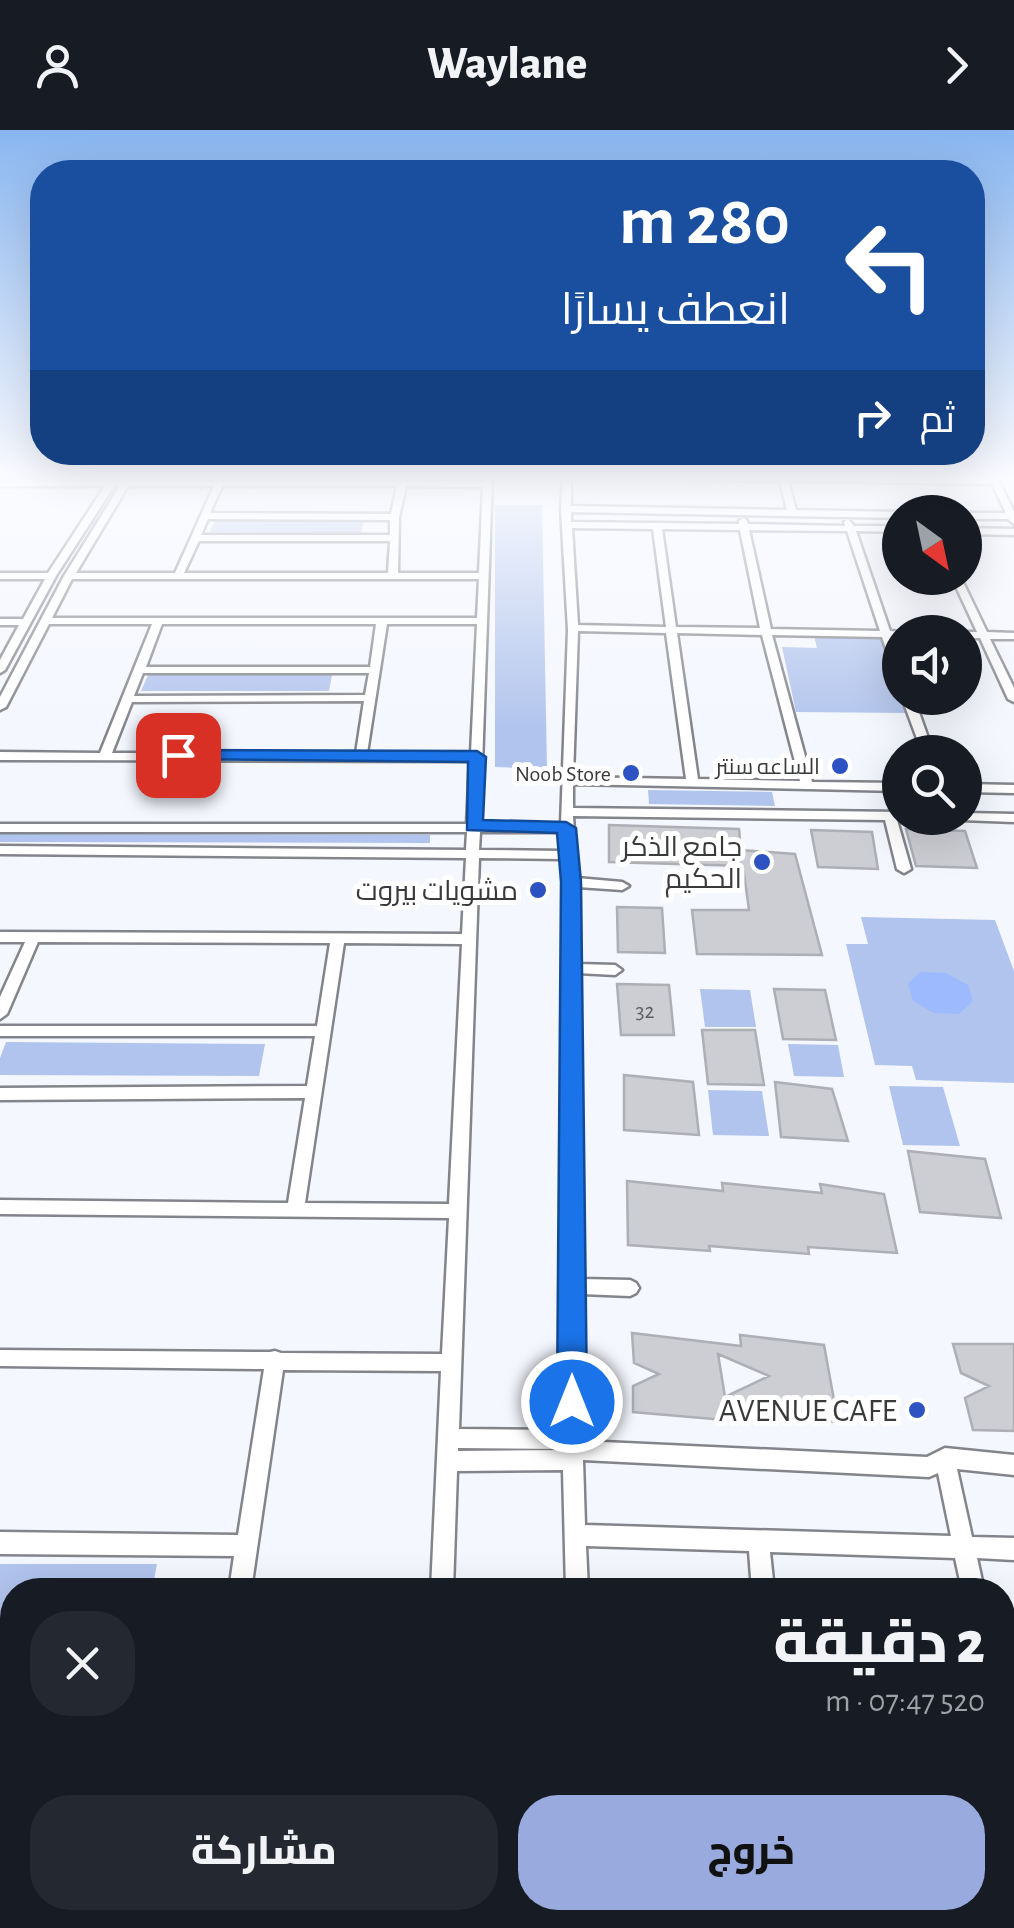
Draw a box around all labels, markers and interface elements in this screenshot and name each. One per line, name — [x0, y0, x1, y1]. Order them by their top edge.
icon: person — [30, 38, 85, 93]
icon: forward — [929, 38, 984, 93]
text: Waylane — [427, 42, 587, 87]
text: 280 m — [619, 187, 790, 257]
icon: left — [825, 200, 955, 330]
text: انعطف يسارًا — [561, 288, 790, 333]
icon: right — [845, 390, 900, 445]
text: ثم — [920, 402, 955, 440]
north arrow — [882, 495, 982, 595]
map controls — [882, 495, 982, 835]
button: sound — [882, 615, 982, 715]
pin — [136, 713, 221, 798]
icon: arrive — [151, 728, 206, 783]
button: search — [882, 735, 982, 835]
marker: الساعه سنتر — [829, 755, 851, 777]
place label: الساعه سنتر — [714, 756, 820, 779]
marker: Noob Store — [620, 762, 642, 784]
place label: Noob Store — [515, 763, 611, 785]
place label: جامع الذكر الحكيم — [620, 834, 742, 898]
marker: جامع الذكر الحكيم — [751, 851, 773, 873]
place label: مشويات بيروت — [356, 877, 518, 906]
marker: مشويات بيروت — [527, 879, 549, 901]
house number: 32 — [635, 1000, 655, 1022]
position arrow — [520, 1350, 624, 1454]
place label: AVENUE CAFE — [719, 1395, 897, 1427]
marker: AVENUE CAFE — [906, 1399, 928, 1421]
button: close — [30, 1611, 135, 1716]
text: 2 دقيقة — [773, 1614, 985, 1674]
text: 520 m · 07:47 — [825, 1685, 985, 1717]
button: مشاركة — [30, 1795, 498, 1910]
button: خروج — [518, 1795, 985, 1910]

